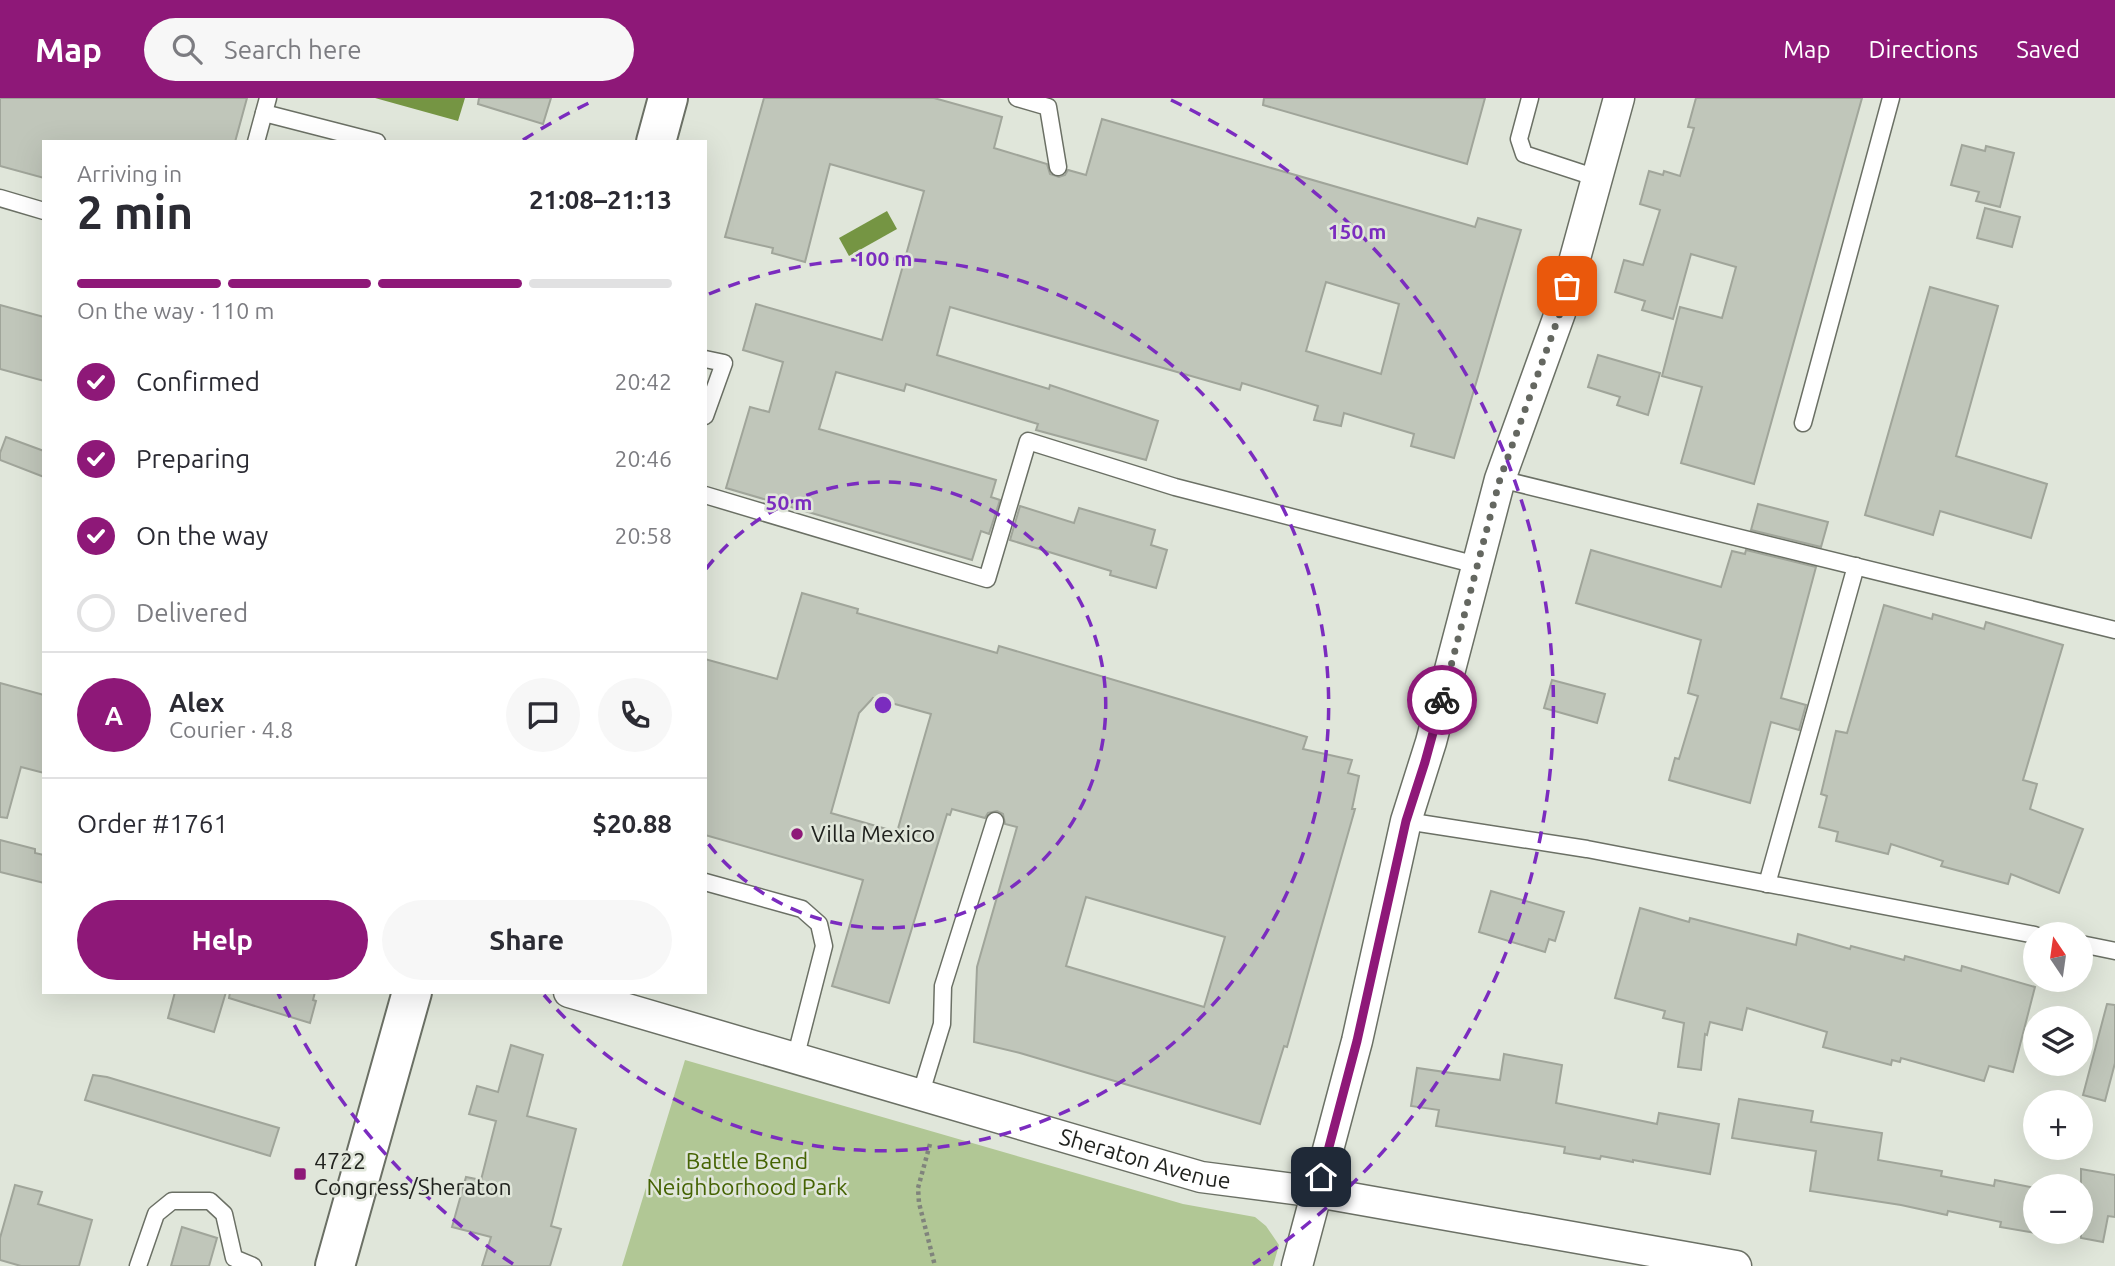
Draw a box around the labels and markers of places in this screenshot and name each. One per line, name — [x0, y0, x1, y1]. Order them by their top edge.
pin — [1537, 256, 1597, 316]
centre of rings — [871, 693, 895, 717]
place label: Villa Mexico — [811, 821, 935, 846]
marker: Villa Mexico — [789, 826, 805, 842]
pin — [1291, 1147, 1351, 1207]
place label: 4722 Congress/Sheraton — [314, 1148, 512, 1199]
marker: 4722 Congress/Sheraton — [292, 1166, 308, 1182]

